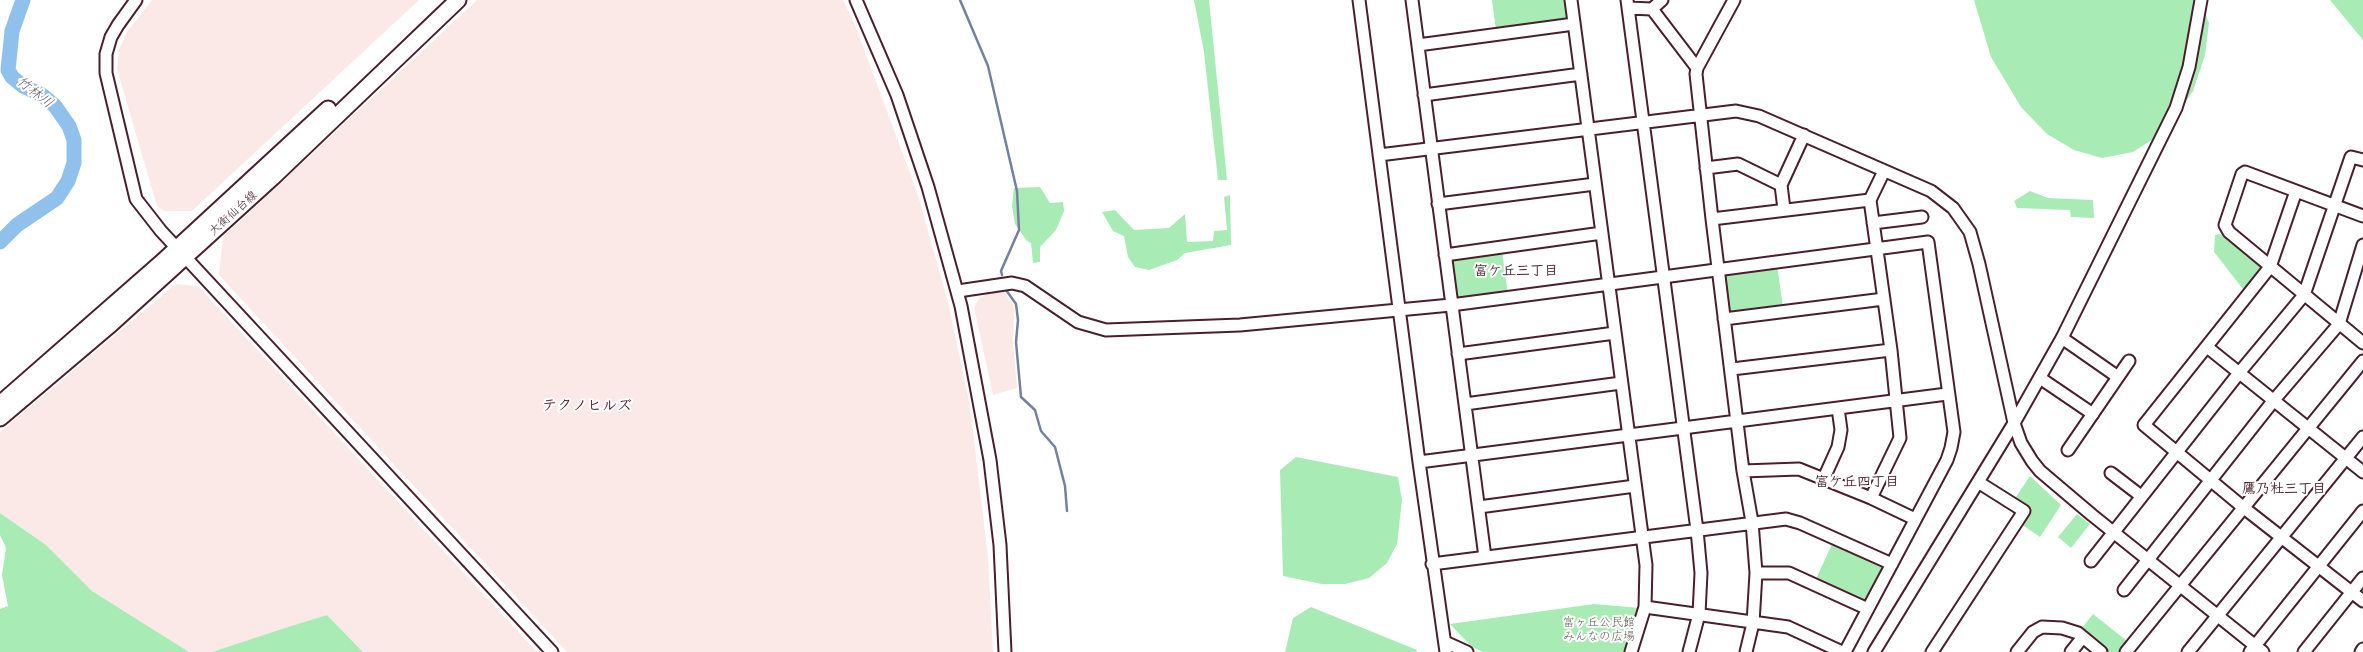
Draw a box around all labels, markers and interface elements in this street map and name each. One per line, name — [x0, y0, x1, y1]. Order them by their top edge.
water label: 竹林川 — [13, 72, 57, 112]
street label: 大衡仙台線 — [206, 188, 260, 238]
district label: 富ケ丘三丁目 — [1474, 263, 1558, 279]
district label: テクノヒルズ — [542, 396, 632, 414]
district label: 富ケ丘四丁目 — [1815, 474, 1899, 490]
district label: 鷹乃杜三丁目 — [2242, 481, 2326, 497]
park label: 富ヶ丘公民館 みんなの広場 — [1563, 615, 1635, 643]

